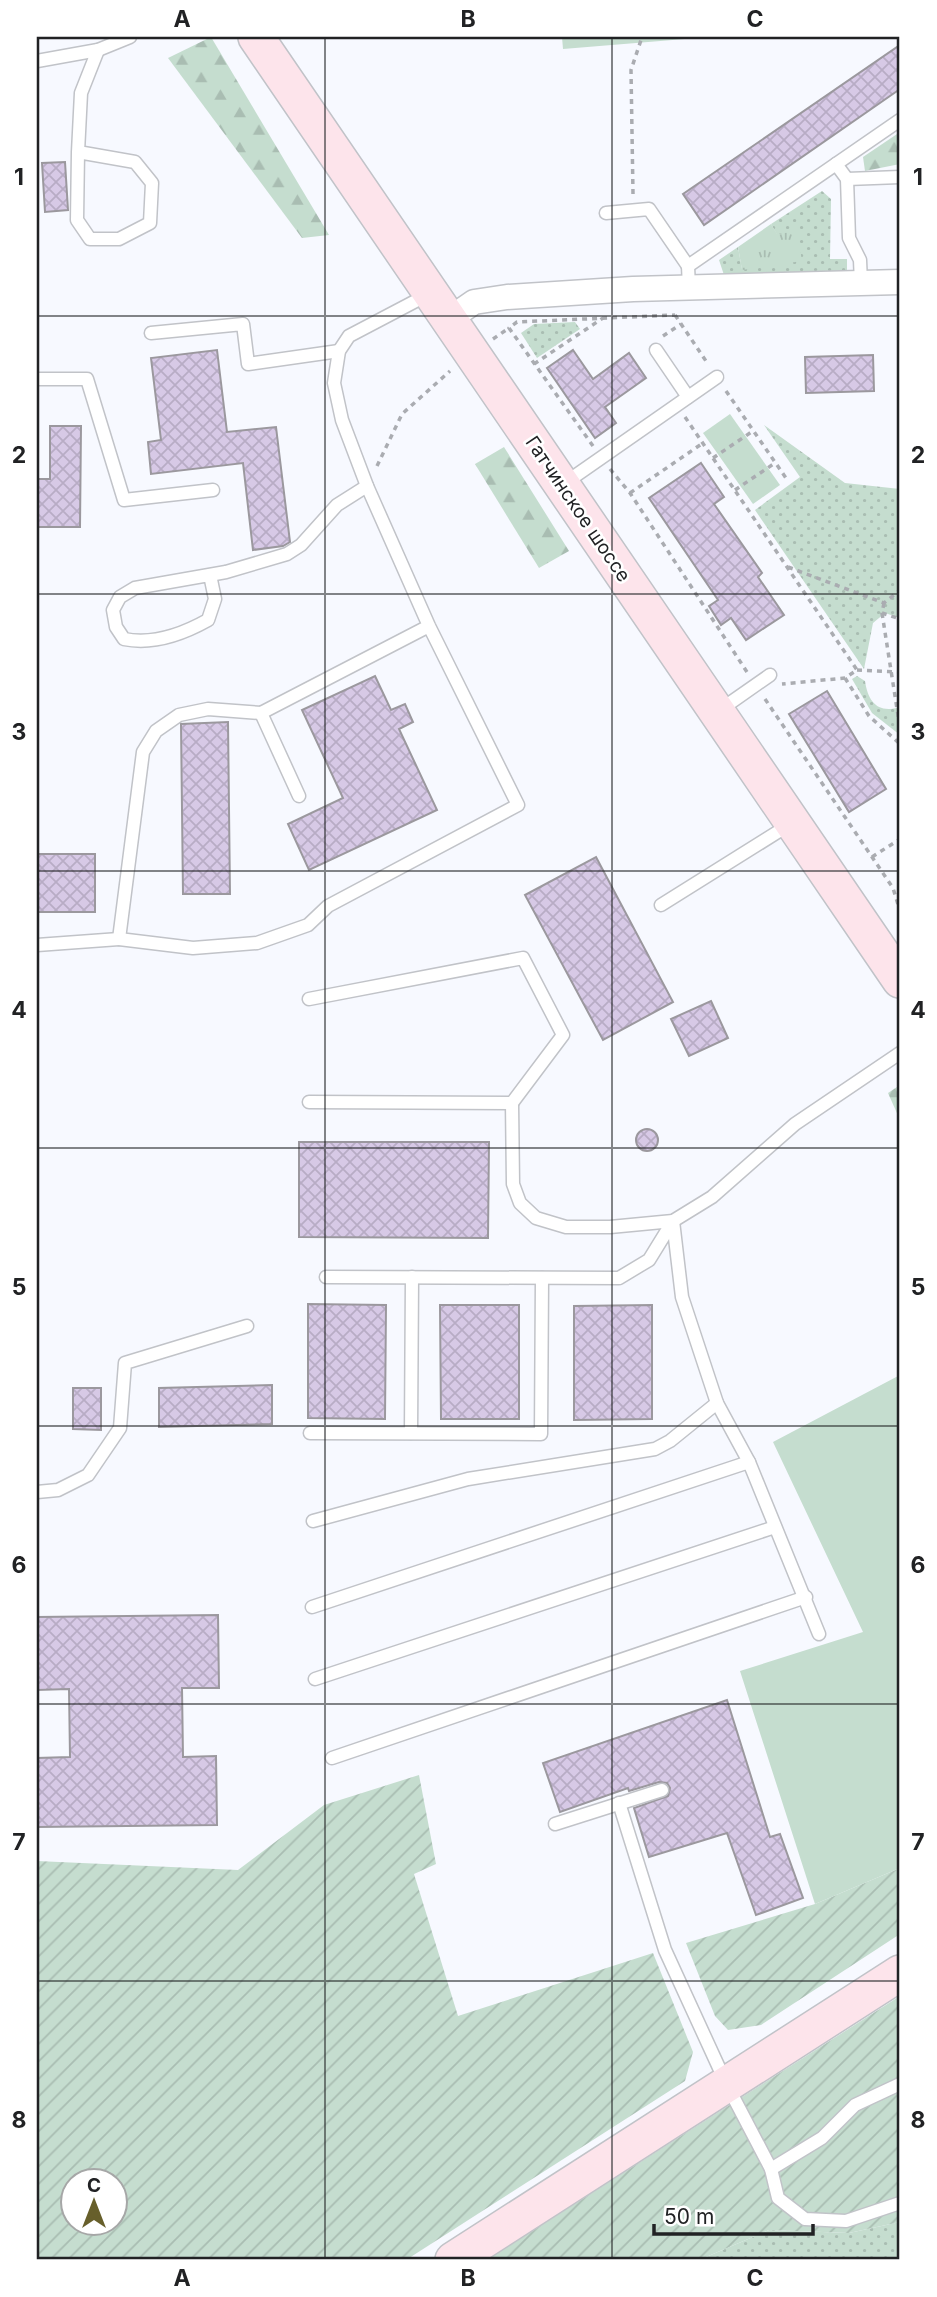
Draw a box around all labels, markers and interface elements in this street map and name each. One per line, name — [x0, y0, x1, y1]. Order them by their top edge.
text: A — [173, 5, 191, 33]
text: B — [460, 5, 476, 33]
text: C — [746, 5, 764, 33]
text: 1 — [14, 163, 24, 191]
text: 1 — [913, 163, 923, 191]
street label: Гатчинское шоссе — [521, 432, 635, 586]
text: 2 — [12, 441, 26, 469]
text: 2 — [911, 441, 925, 469]
text: 3 — [12, 718, 26, 746]
text: 3 — [911, 718, 925, 746]
text: 4 — [11, 996, 27, 1024]
text: 4 — [910, 996, 926, 1024]
text: 5 — [12, 1273, 26, 1301]
text: 5 — [911, 1273, 925, 1301]
text: 6 — [12, 1551, 26, 1579]
text: 6 — [911, 1551, 925, 1579]
text: 7 — [12, 1828, 26, 1856]
text: 7 — [911, 1828, 925, 1856]
text: 8 — [12, 2106, 26, 2134]
text: 8 — [911, 2106, 925, 2134]
north arrow — [60, 2168, 130, 2238]
text: С — [87, 2174, 101, 2197]
scale bar — [654, 2192, 813, 2236]
text: 50 m — [664, 2204, 714, 2229]
text: A — [173, 2264, 191, 2292]
text: B — [460, 2264, 476, 2292]
text: C — [746, 2264, 764, 2292]

